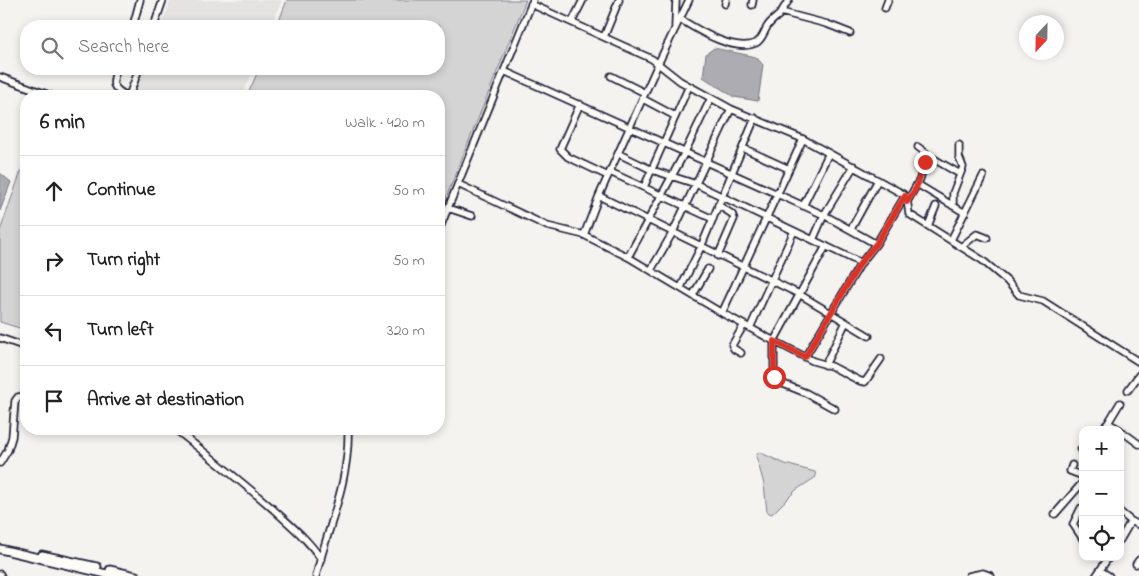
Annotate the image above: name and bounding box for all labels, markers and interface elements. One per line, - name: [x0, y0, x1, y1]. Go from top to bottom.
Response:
- north arrow: [1019, 15, 1064, 60]
- search box: [20, 20, 445, 75]
- icon: search: [38, 34, 66, 62]
- text: Search here: [78, 34, 169, 61]
- text: 6 min: [40, 108, 85, 138]
- text: Walk · 420 m: [345, 111, 425, 135]
- route end: [914, 151, 937, 174]
- icon: ahead: [40, 177, 68, 205]
- text: Continue: [87, 177, 155, 204]
- text: 50 m: [393, 179, 425, 203]
- icon: right: [40, 247, 68, 275]
- text: Turn right: [87, 247, 160, 274]
- text: 50 m: [393, 249, 425, 273]
- icon: left: [40, 317, 68, 345]
- text: Turn left: [87, 317, 154, 344]
- text: 320 m: [387, 319, 425, 343]
- route start: [763, 366, 786, 389]
- icon: arrive: [40, 387, 68, 415]
- text: Arrive at destination: [87, 387, 244, 414]
- map controls: [1079, 426, 1124, 561]
- button: +: [1079, 426, 1124, 471]
- button: −: [1079, 471, 1124, 516]
- button: locate: [1079, 516, 1124, 561]

